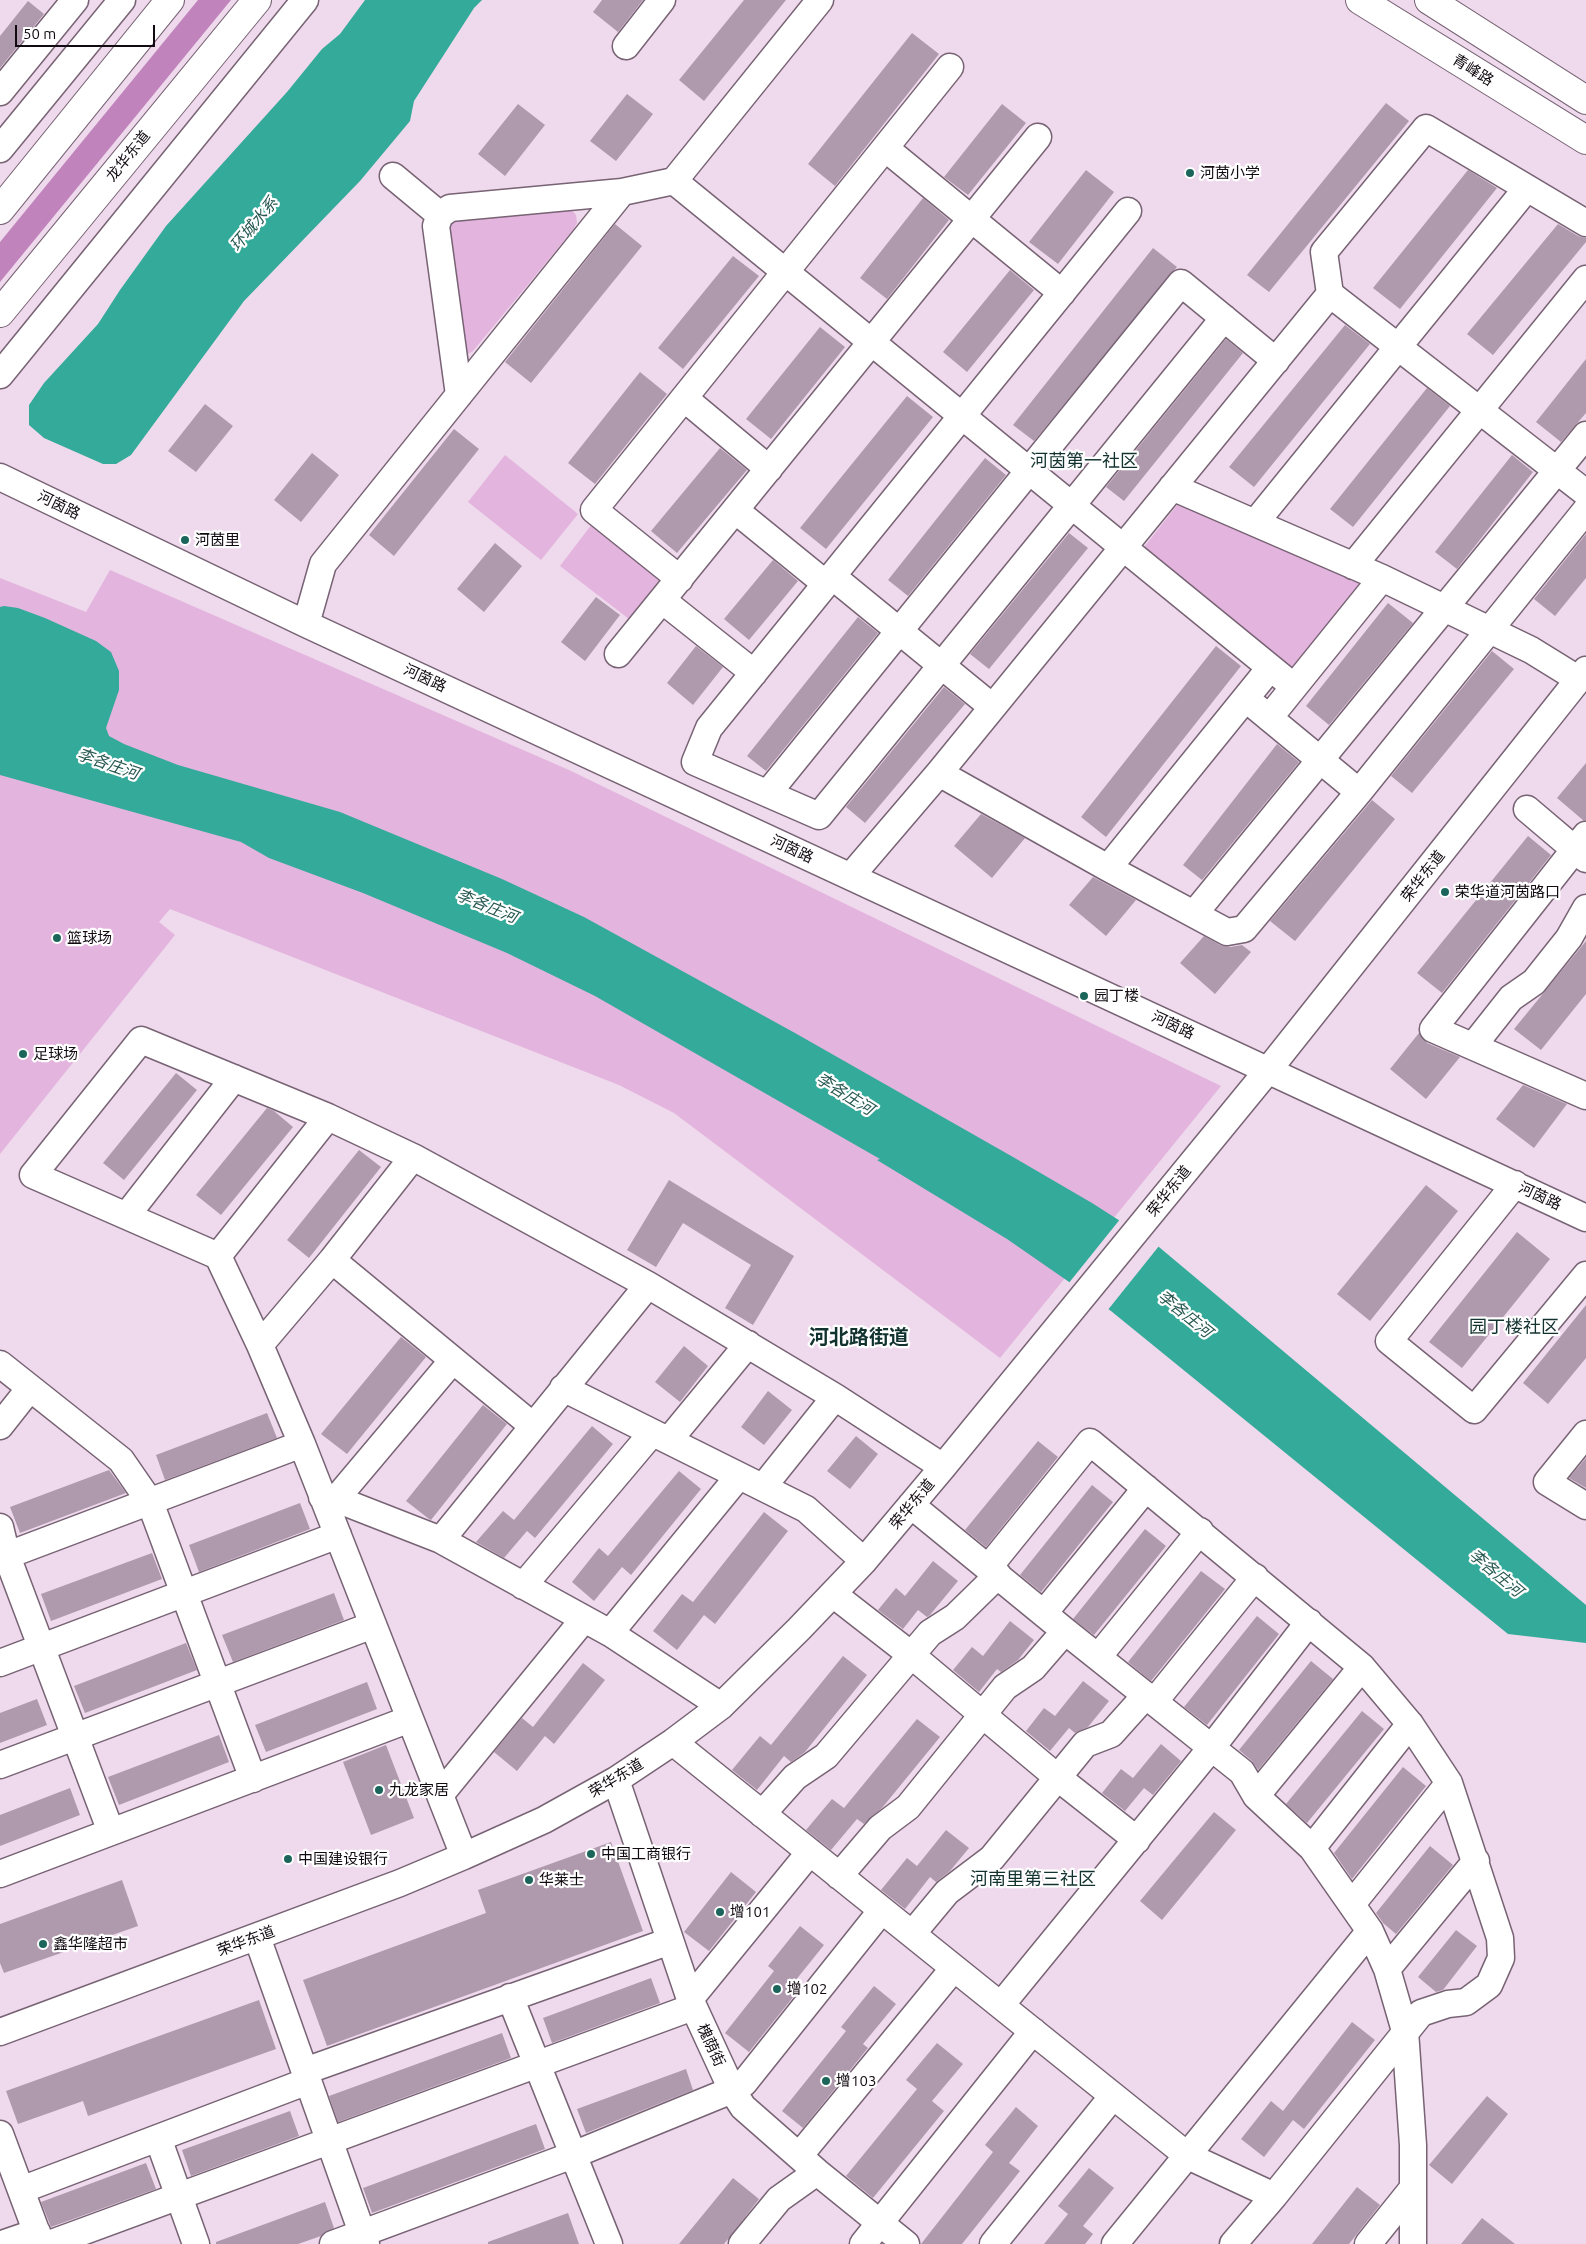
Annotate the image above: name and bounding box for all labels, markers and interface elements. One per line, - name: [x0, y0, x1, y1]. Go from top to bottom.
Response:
- scale bar: [18, 15, 158, 47]
- text: 50 m: [23, 25, 56, 42]
- street label: 青峰路: [1449, 50, 1497, 90]
- street label: 龙华东道: [102, 127, 154, 185]
- place label: 河茵小学: [1200, 164, 1260, 182]
- marker: 河茵小学: [1184, 167, 1196, 179]
- water label: 环城水系: [226, 193, 282, 255]
- district label: 河茵第一社区: [1030, 450, 1138, 472]
- street label: 河茵路: [35, 487, 83, 523]
- place label: 河茵里: [195, 531, 240, 549]
- marker: 河茵里: [179, 534, 191, 546]
- street label: 河茵路: [401, 660, 449, 696]
- water label: 李各庄河: [75, 745, 141, 783]
- street label: 河茵路: [768, 831, 816, 867]
- street label: 荣华东道: [1397, 847, 1449, 905]
- place label: 荣华道河茵路口: [1455, 883, 1560, 901]
- water label: 李各庄河: [454, 885, 520, 927]
- marker: 荣华道河茵路口: [1439, 886, 1451, 898]
- place label: 篮球场: [67, 929, 112, 947]
- marker: 篮球场: [51, 932, 63, 944]
- place label: 园丁楼: [1094, 987, 1139, 1005]
- marker: 园丁楼: [1078, 990, 1090, 1002]
- street label: 河茵路: [1149, 1007, 1197, 1043]
- place label: 足球场: [33, 1045, 78, 1063]
- marker: 足球场: [17, 1048, 29, 1060]
- water label: 李各庄河: [813, 1069, 877, 1119]
- street label: 荣华东道: [1143, 1162, 1195, 1220]
- street label: 河茵路: [1516, 1178, 1564, 1214]
- water label: 李各庄河: [1154, 1286, 1216, 1342]
- district label: 园丁楼社区: [1469, 1316, 1559, 1338]
- district label: 河北路街道: [809, 1325, 909, 1349]
- street label: 荣华东道: [886, 1475, 938, 1533]
- water label: 李各庄河: [1465, 1545, 1527, 1601]
- street label: 荣华东道: [586, 1755, 646, 1801]
- place label: 九龙家居: [389, 1781, 449, 1799]
- marker: 九龙家居: [373, 1784, 385, 1796]
- place label: 中国工商银行: [601, 1845, 691, 1863]
- marker: 中国工商银行: [585, 1848, 597, 1860]
- place label: 中国建设银行: [298, 1850, 388, 1868]
- marker: 中国建设银行: [282, 1853, 294, 1865]
- district label: 河南里第三社区: [970, 1868, 1096, 1890]
- place label: 华莱士: [539, 1871, 584, 1889]
- marker: 华莱士: [523, 1874, 535, 1886]
- place label: 增101: [730, 1903, 770, 1921]
- marker: 增101: [714, 1906, 726, 1918]
- street label: 荣华东道: [215, 1922, 277, 1960]
- place label: 鑫华隆超市: [53, 1935, 128, 1953]
- marker: 鑫华隆超市: [37, 1938, 49, 1950]
- place label: 增102: [787, 1980, 827, 1998]
- marker: 增102: [771, 1983, 783, 1995]
- street label: 槐荫街: [693, 2021, 729, 2069]
- place label: 增103: [836, 2072, 876, 2090]
- marker: 增103: [820, 2075, 832, 2087]

